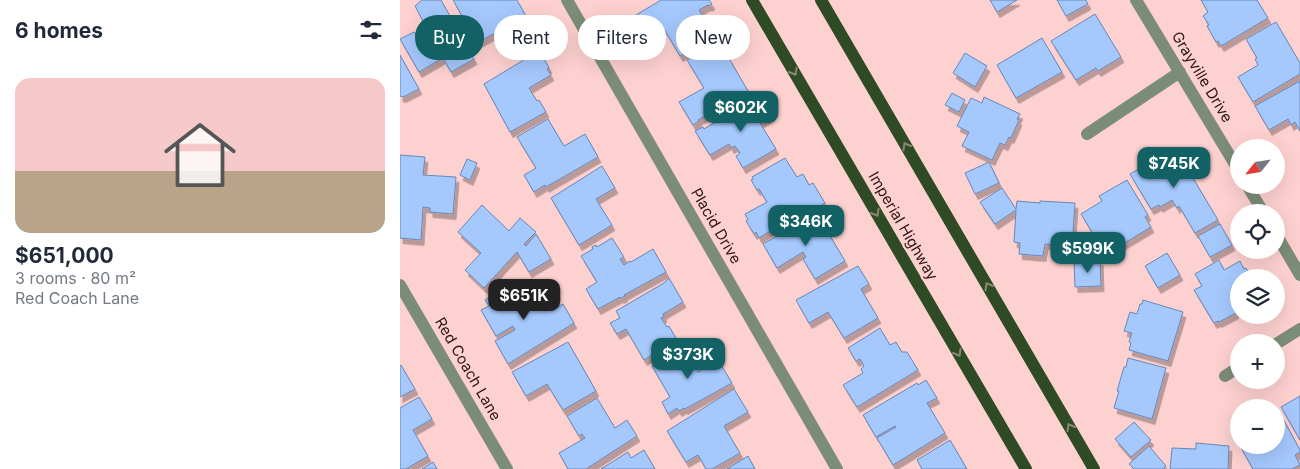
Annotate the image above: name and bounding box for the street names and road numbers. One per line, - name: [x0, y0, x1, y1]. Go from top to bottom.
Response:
- street label: Grayville Drive: [1168, 28, 1237, 126]
- street label: Imperial Highway: [865, 168, 943, 284]
- street label: Placid Drive: [687, 184, 746, 267]
- street label: Red Coach Lane: [431, 314, 506, 424]

